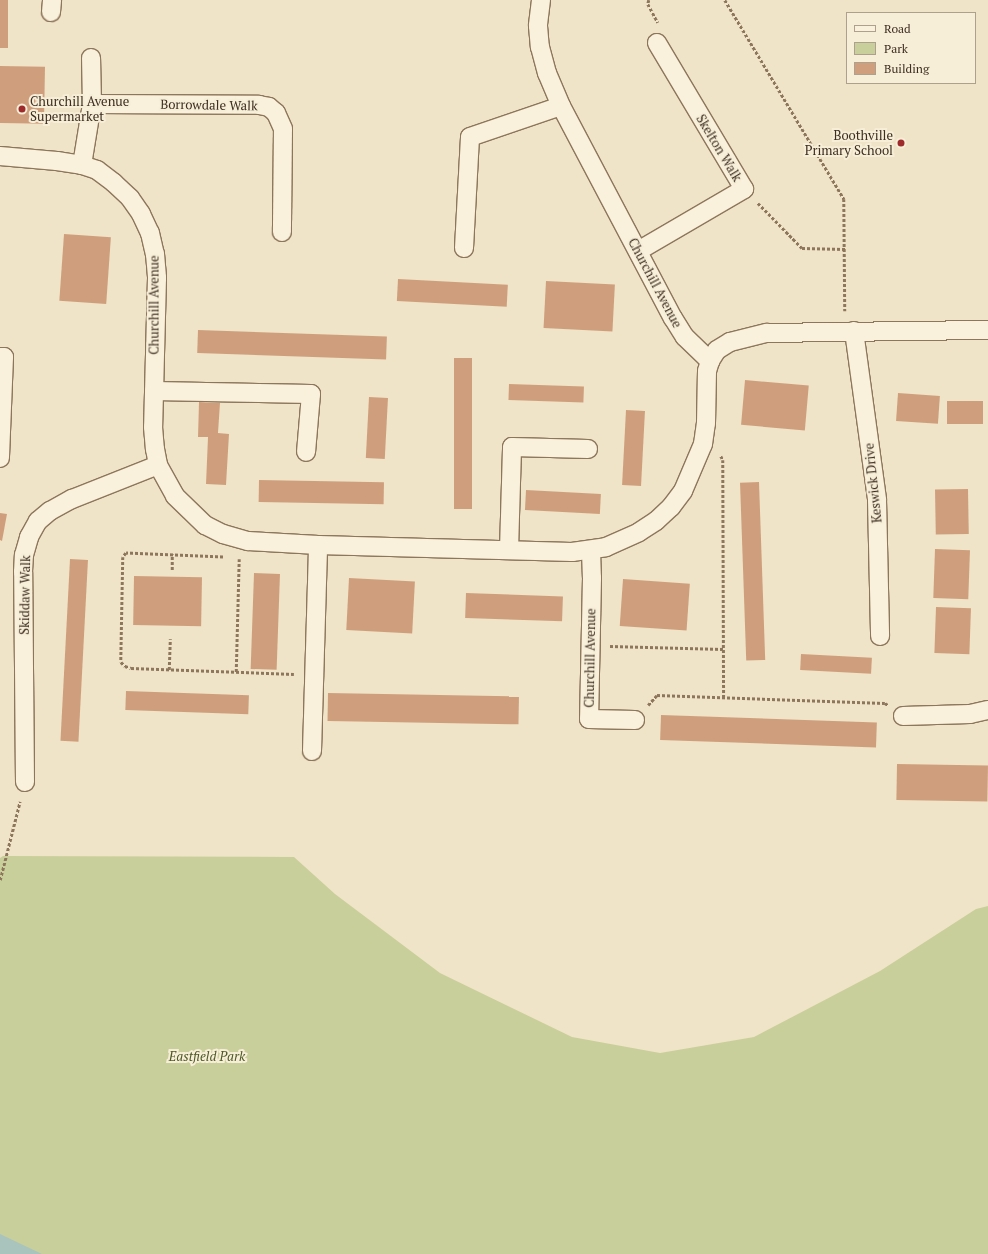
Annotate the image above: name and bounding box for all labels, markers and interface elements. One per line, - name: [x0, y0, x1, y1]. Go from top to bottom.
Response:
- legend: [846, 12, 976, 84]
- text: Road: [884, 21, 911, 36]
- text: Park: [884, 41, 908, 56]
- text: Building: [884, 61, 929, 76]
- place label: Churchill Avenue Supermarket: [30, 94, 130, 125]
- street label: Borrowdale Walk: [160, 96, 258, 114]
- marker: Churchill Avenue Supermarket: [17, 104, 27, 114]
- street label: Skelton Walk: [693, 112, 745, 184]
- place label: Boothville Primary School: [805, 128, 893, 159]
- marker: Boothville Primary School: [896, 138, 906, 148]
- street label: Churchill Avenue: [625, 235, 685, 331]
- street label: Churchill Avenue: [146, 255, 162, 355]
- street label: Keswick Drive: [861, 442, 885, 524]
- street label: Skiddaw Walk: [17, 555, 33, 635]
- street label: Churchill Avenue: [581, 608, 599, 708]
- park label: Eastfield Park: [169, 1048, 245, 1064]

